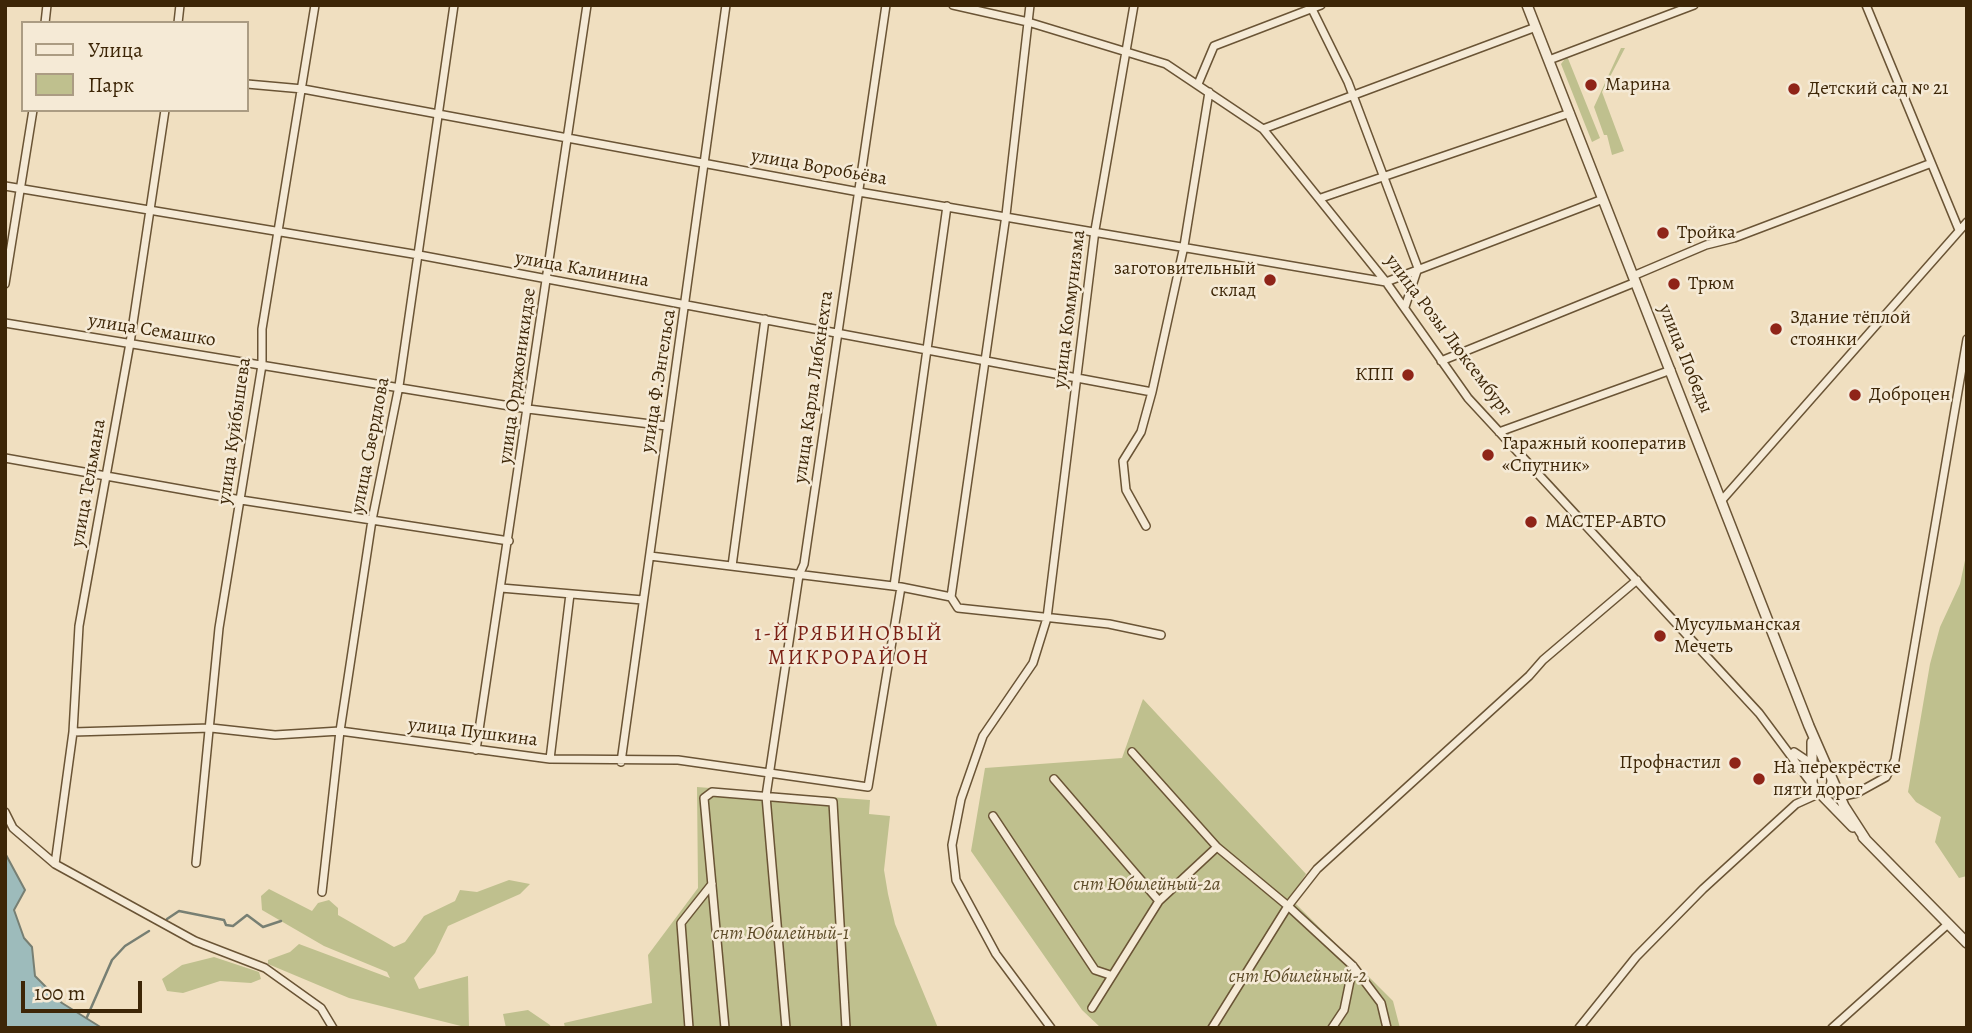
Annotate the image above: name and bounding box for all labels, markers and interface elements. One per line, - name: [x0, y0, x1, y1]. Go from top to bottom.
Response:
- legend: [21, 21, 248, 112]
- text: Улица: [88, 36, 143, 64]
- text: Парк: [88, 71, 134, 99]
- place label: Марина: [1605, 74, 1671, 96]
- marker: Марина: [1583, 77, 1599, 93]
- place label: Детский сад № 21: [1808, 78, 1949, 100]
- marker: Детский сад № 21: [1786, 81, 1802, 97]
- street label: улица Воробьёва: [749, 145, 889, 191]
- place label: Тройка: [1677, 222, 1736, 244]
- marker: Тройка: [1655, 225, 1671, 241]
- street label: улица Коммунизма: [1049, 229, 1091, 389]
- street label: улица Калинина: [513, 247, 651, 293]
- street label: улица Розы Люксембург: [1380, 250, 1516, 422]
- place label: заготовительный склад: [1114, 258, 1256, 302]
- marker: заготовительный склад: [1262, 272, 1278, 288]
- place label: Трюм: [1688, 273, 1734, 295]
- marker: Трюм: [1666, 276, 1682, 292]
- street label: улица Орджоникидзе: [494, 286, 542, 466]
- street label: улица Карла Либкнехта: [789, 289, 839, 485]
- street label: улица Победы: [1653, 301, 1717, 417]
- place label: Здание тёплой стоянки: [1790, 307, 1911, 351]
- street label: улица Ф.Энгельса: [636, 308, 682, 454]
- street label: улица Семашко: [87, 310, 217, 352]
- marker: Здание тёплой стоянки: [1768, 321, 1784, 337]
- street label: улица Куйбышева: [213, 356, 257, 506]
- place label: КПП: [1355, 364, 1394, 386]
- marker: КПП: [1400, 367, 1416, 383]
- street label: улица Свердлова: [347, 375, 395, 515]
- place label: Доброцен: [1869, 384, 1951, 406]
- marker: Доброцен: [1847, 387, 1863, 403]
- street label: улица Тельмана: [67, 417, 111, 549]
- place label: Гаражный кооператив «Спутник»: [1502, 433, 1686, 477]
- marker: Гаражный кооператив «Спутник»: [1480, 447, 1496, 463]
- place label: МАСТЕР-АВТО: [1545, 511, 1666, 533]
- marker: МАСТЕР-АВТО: [1523, 514, 1539, 530]
- place label: Мусульманская Мечеть: [1674, 614, 1801, 658]
- district label: 1-Й РЯБИНОВЫЙ МИКРОРАЙОН: [756, 622, 942, 672]
- marker: Мусульманская Мечеть: [1652, 628, 1668, 644]
- street label: улица Пушкина: [407, 714, 539, 752]
- place label: Профнастил: [1619, 752, 1721, 774]
- marker: Профнастил: [1727, 755, 1743, 771]
- place label: На перекрёстке пяти дорог: [1773, 757, 1901, 801]
- marker: На перекрёстке пяти дорог: [1751, 771, 1767, 787]
- park label: снт Юбилейный-2а: [1073, 874, 1221, 896]
- park label: снт Юбилейный-1: [713, 923, 849, 945]
- park label: снт Юбилейный-2: [1229, 966, 1367, 988]
- scale bar: [24, 967, 145, 1011]
- text: 100 m: [34, 979, 85, 1007]

